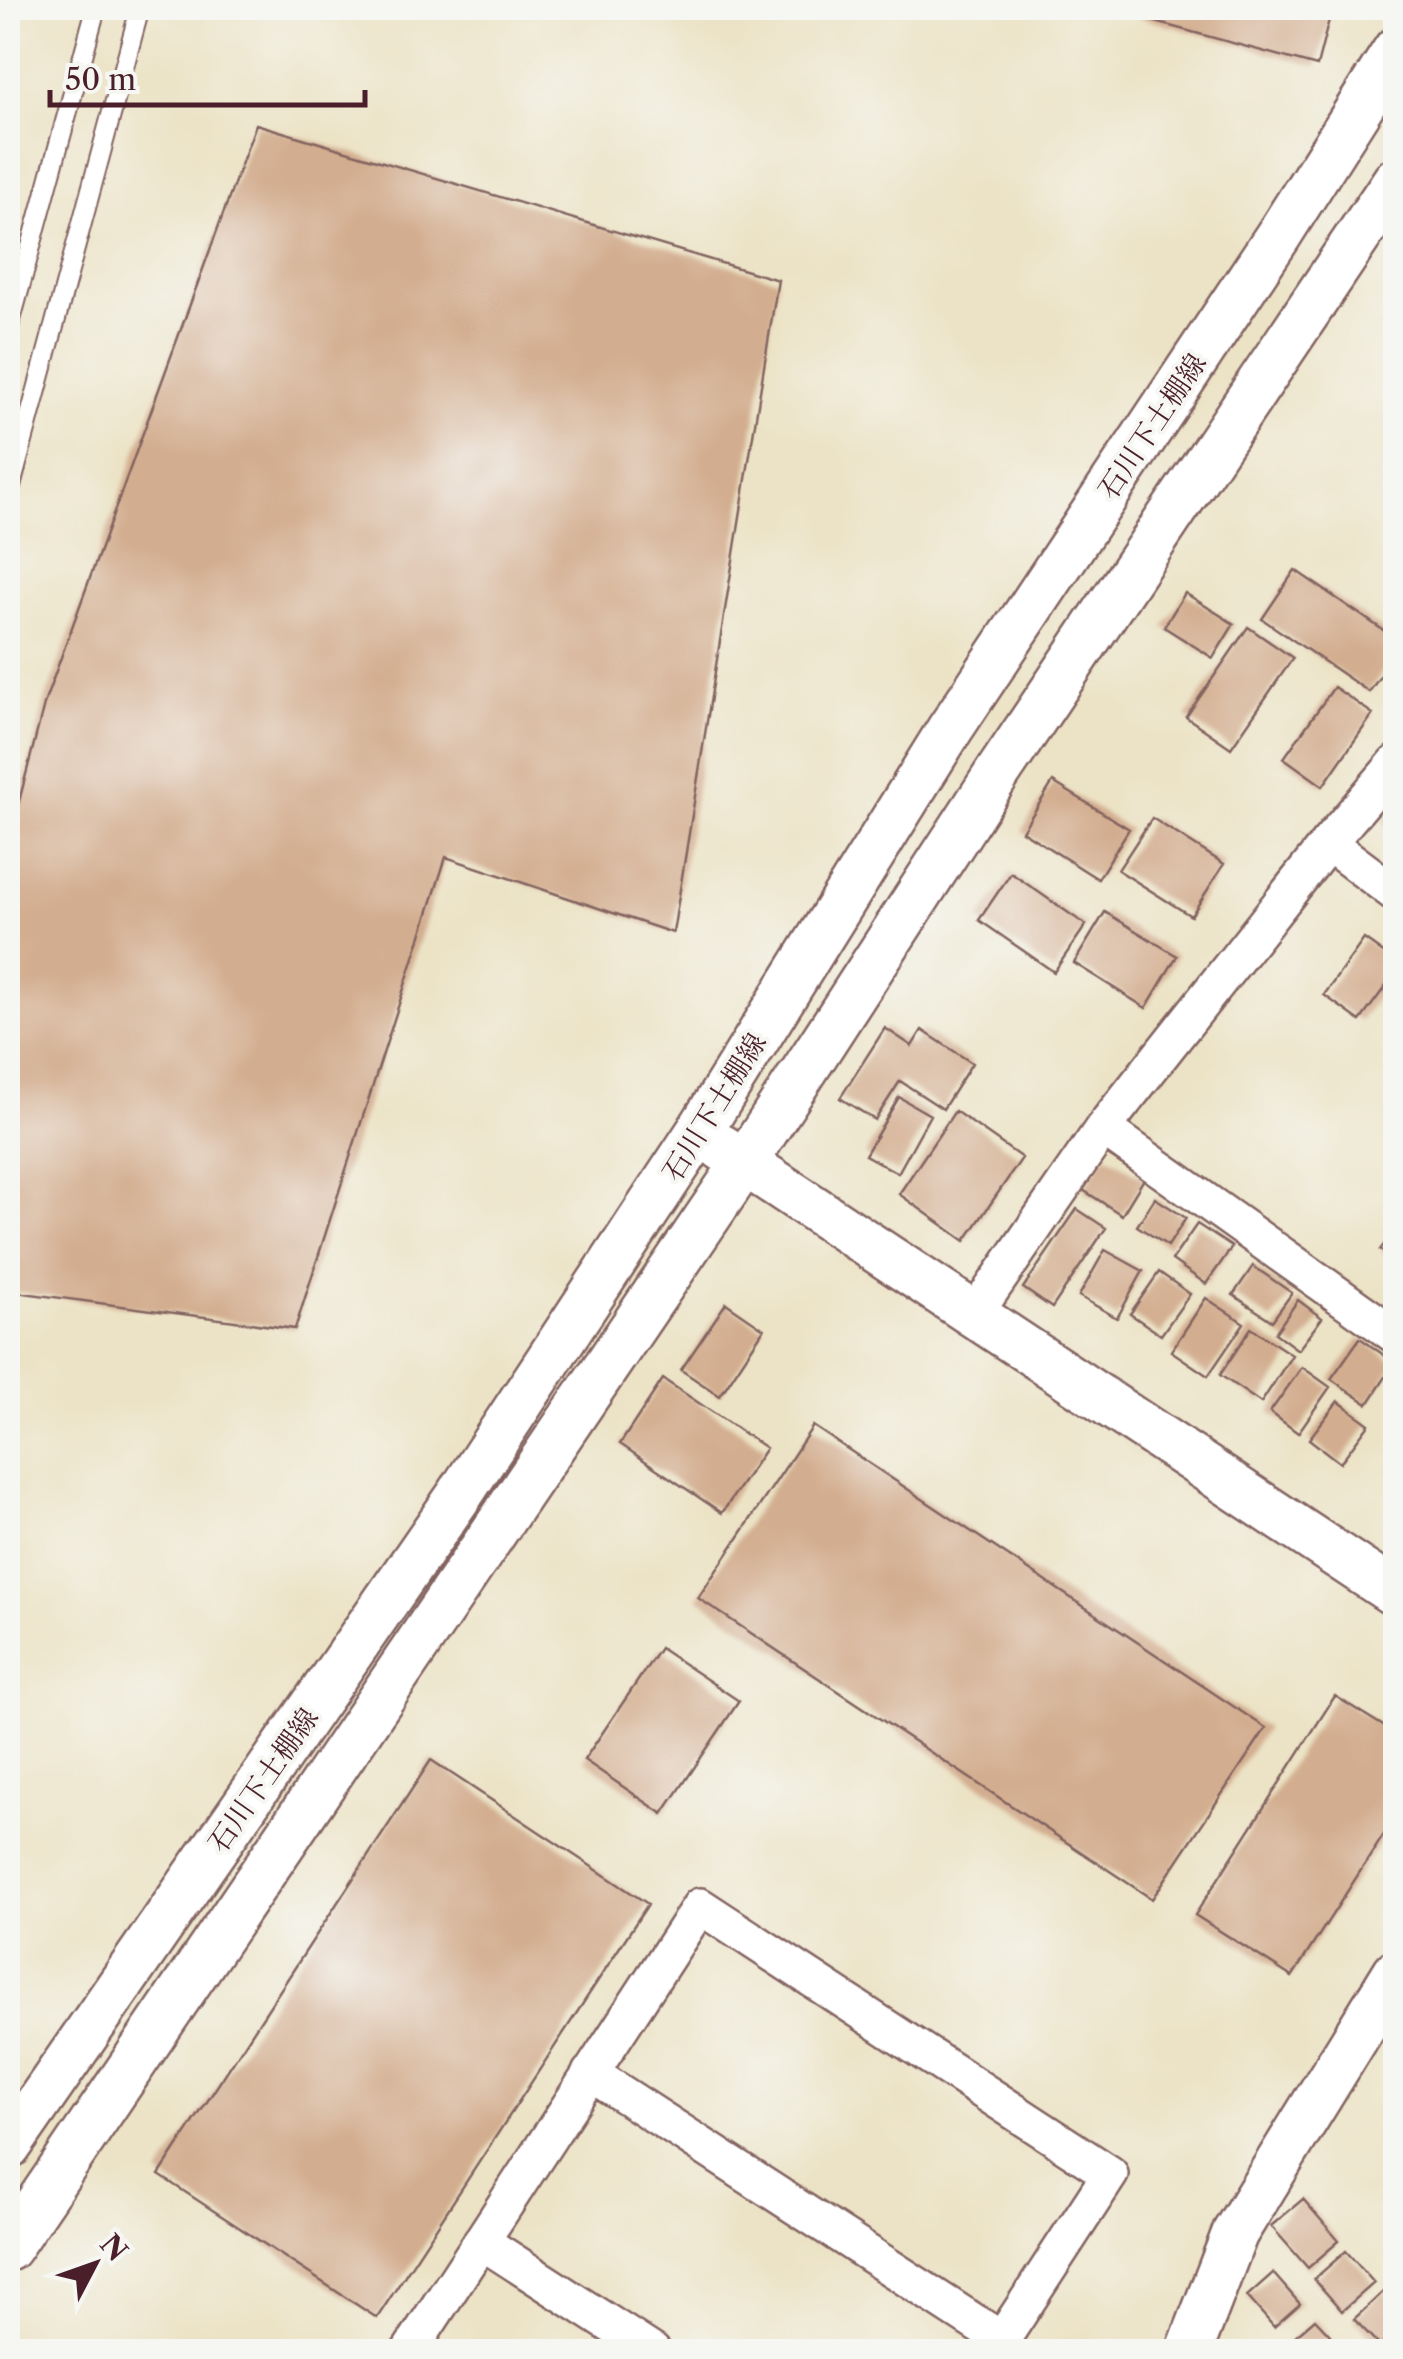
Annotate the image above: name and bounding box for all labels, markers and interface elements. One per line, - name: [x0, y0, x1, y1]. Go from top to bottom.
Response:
- scale bar: [50, 45, 365, 107]
- text: 50 m: [65, 61, 136, 98]
- street label: 石川下土棚線: [1091, 347, 1213, 505]
- street label: 石川下土棚線: [655, 1027, 773, 1187]
- street label: 石川下土棚線: [201, 1701, 325, 1859]
- north arrow: [45, 2214, 145, 2314]
- text: N: [93, 2227, 135, 2268]

